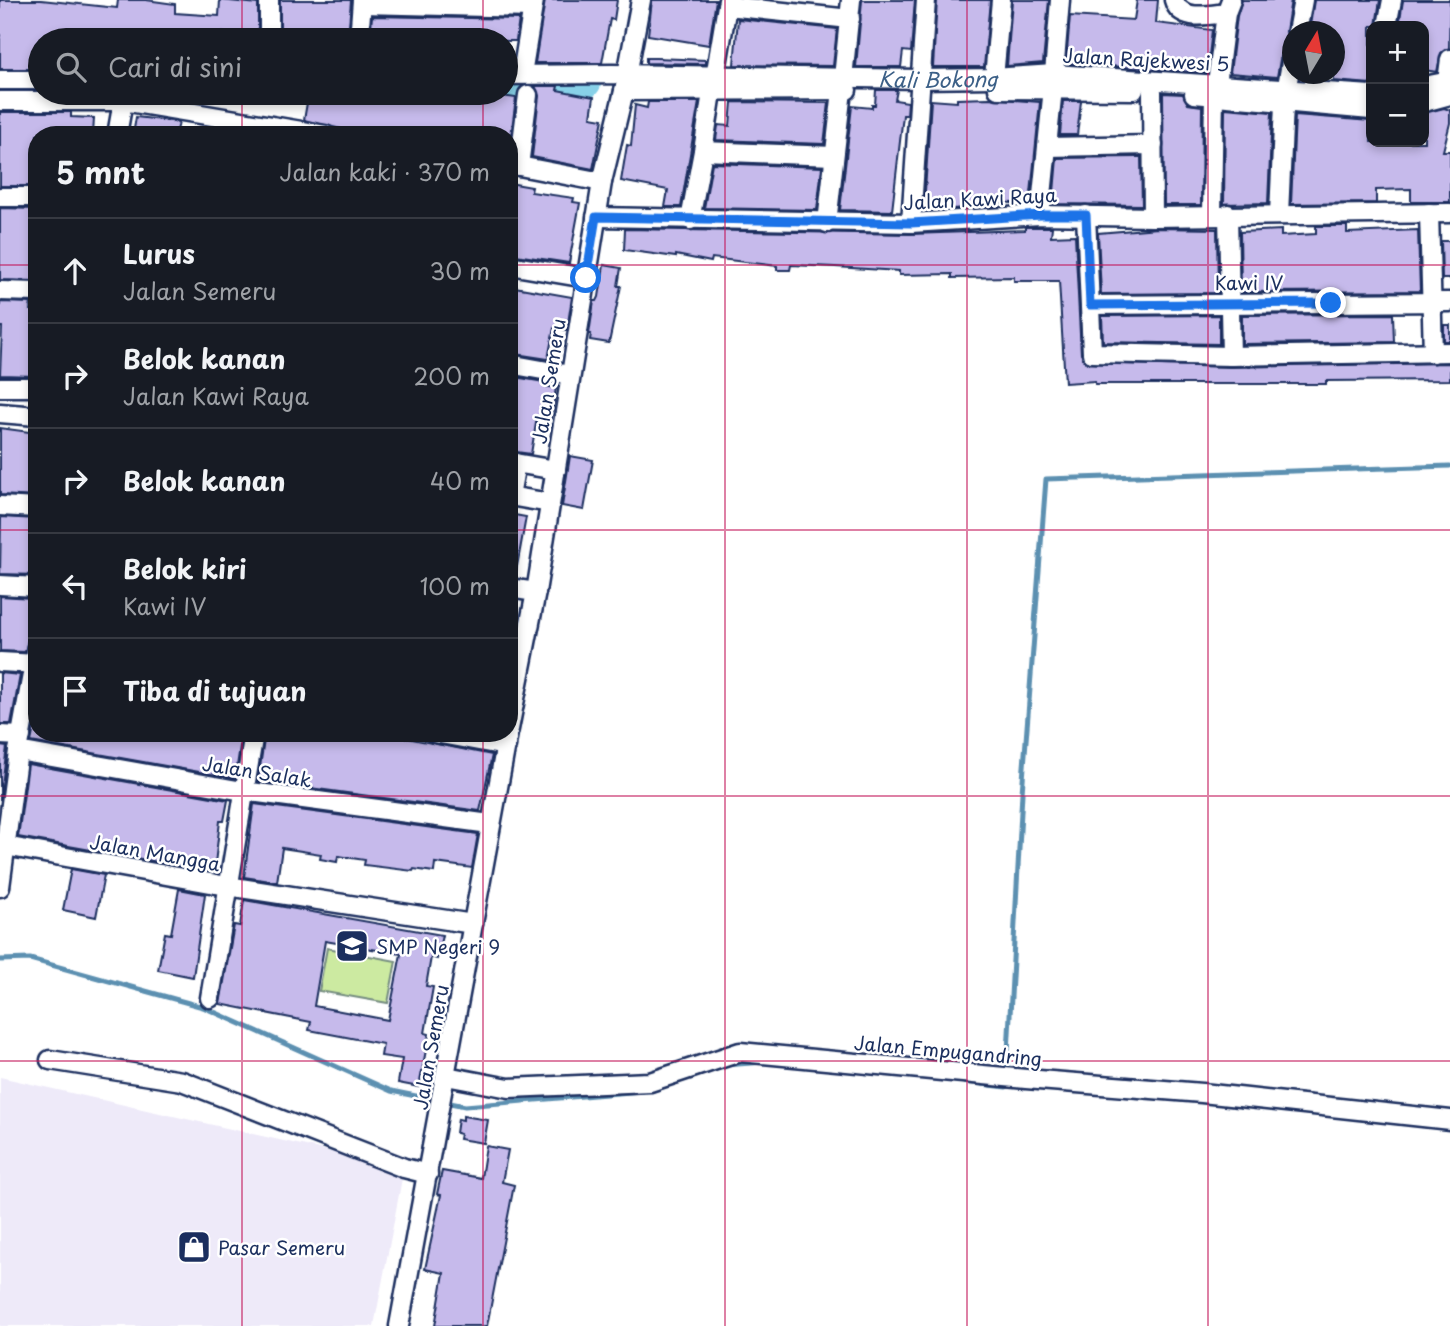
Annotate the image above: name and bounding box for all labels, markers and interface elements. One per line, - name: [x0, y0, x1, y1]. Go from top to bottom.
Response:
- north arrow: [1282, 21, 1345, 84]
- map controls: [1366, 21, 1429, 147]
- button: +: [1366, 21, 1429, 84]
- search box: [28, 28, 518, 105]
- street label: Jalan Rajekwesi 5: [1062, 41, 1230, 77]
- text: Cari di sini: [108, 47, 242, 86]
- icon: search: [52, 48, 90, 86]
- water label: Kali Bokong: [878, 62, 999, 95]
- button: −: [1366, 84, 1429, 147]
- text: 5 mnt: [56, 149, 145, 194]
- text: Jalan kaki · 370 m: [279, 154, 490, 189]
- street label: Jalan Kawi Raya: [903, 180, 1058, 216]
- text: Lurus: [123, 234, 195, 273]
- icon: ahead: [56, 252, 94, 290]
- text: 30 m: [429, 253, 490, 288]
- route start: [570, 262, 601, 293]
- street label: Kawi IV: [1215, 268, 1283, 296]
- text: Jalan Semeru: [123, 273, 276, 308]
- route end: [1315, 287, 1346, 318]
- street label: Jalan Semeru: [524, 316, 572, 446]
- text: Belok kanan: [123, 339, 285, 378]
- icon: right: [56, 357, 94, 395]
- text: 200 m: [413, 358, 490, 393]
- text: Jalan Kawi Raya: [123, 378, 309, 413]
- text: Belok kanan: [123, 461, 285, 500]
- icon: right: [56, 462, 94, 500]
- text: 40 m: [430, 463, 490, 498]
- text: Belok kiri: [123, 549, 246, 588]
- icon: left: [56, 567, 94, 605]
- text: 100 m: [420, 568, 490, 603]
- text: Kawi IV: [123, 588, 206, 623]
- text: Tiba di tujuan: [123, 671, 307, 710]
- icon: arrive: [56, 672, 94, 710]
- street label: Jalan Salak: [200, 749, 314, 794]
- street label: Jalan Mangga: [88, 827, 223, 877]
- school or university icon: SMP Negeri 9: [333, 927, 371, 965]
- place label: SMP Negeri 9: [376, 932, 500, 960]
- street label: Jalan Semeru: [405, 982, 455, 1112]
- street label: Jalan Empugandring: [853, 1028, 1043, 1072]
- shop icon: Pasar Semeru: [175, 1228, 213, 1266]
- place label: Pasar Semeru: [218, 1233, 345, 1261]

